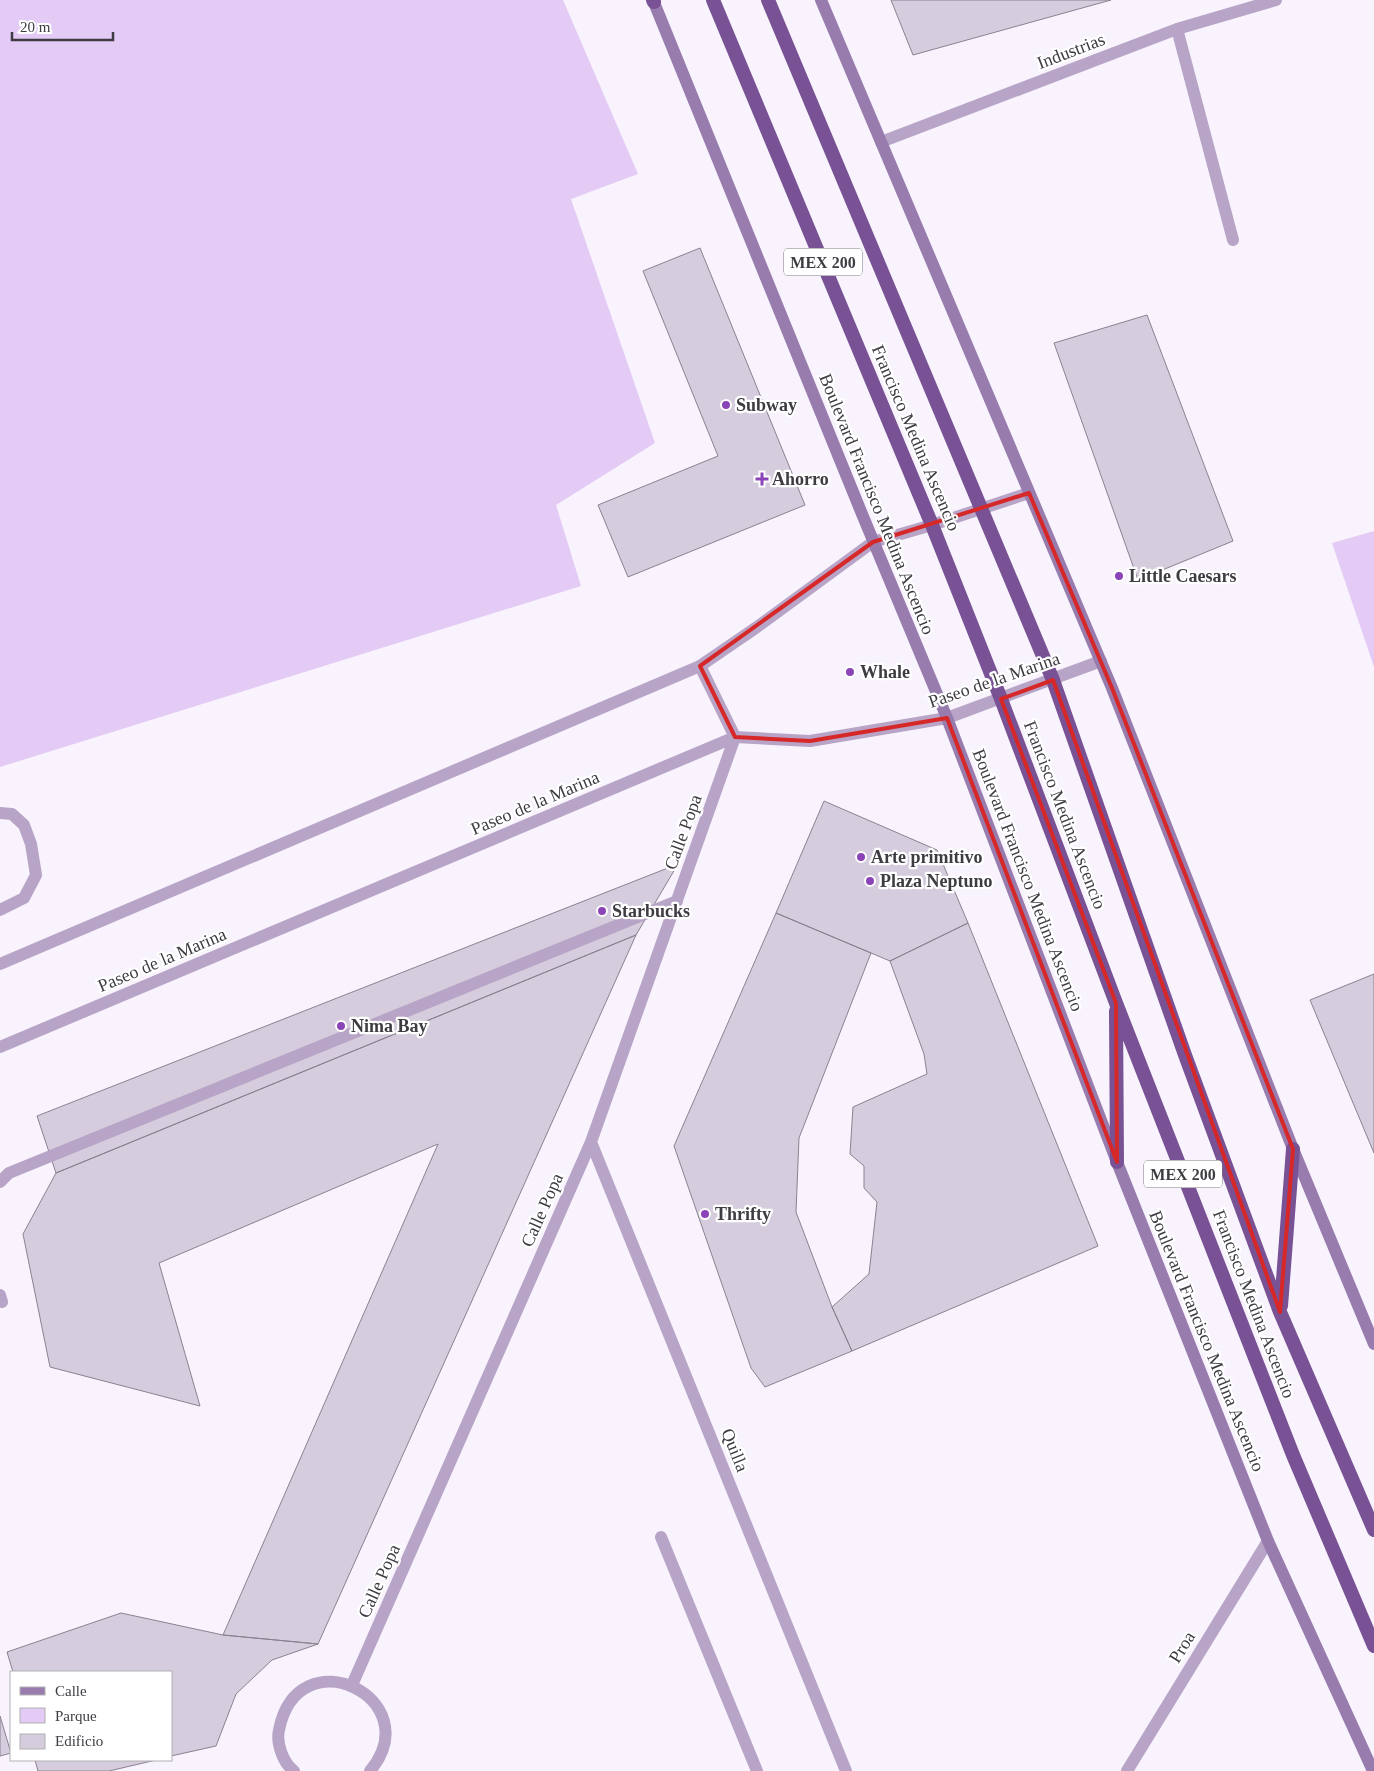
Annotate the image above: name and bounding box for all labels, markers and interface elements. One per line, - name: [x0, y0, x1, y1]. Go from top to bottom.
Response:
- scale bar: [12, 10, 114, 42]
- text: 20 m: [20, 19, 51, 35]
- street label: Industrias: [1034, 29, 1108, 73]
- road number: MEX 200: [784, 248, 862, 276]
- street label: Francisco Medina Ascencio: [868, 342, 964, 534]
- street label: Boulevard Francisco Medina Ascencio: [815, 371, 939, 637]
- place label: Subway: [736, 395, 797, 415]
- marker: Subway: [720, 399, 732, 411]
- place label: Ahorro: [772, 469, 829, 489]
- marker: Ahorro: [756, 473, 768, 485]
- place label: Little Caesars: [1129, 566, 1236, 586]
- marker: Little Caesars: [1113, 570, 1125, 582]
- street label: Paseo de la Marina: [926, 648, 1062, 712]
- place label: Whale: [860, 662, 910, 682]
- marker: Whale: [844, 666, 856, 678]
- street label: Francisco Medina Ascencio: [1020, 718, 1110, 912]
- street label: Boulevard Francisco Medina Ascencio: [969, 746, 1087, 1014]
- street label: Paseo de la Marina: [468, 767, 602, 839]
- street label: Calle Popa: [660, 792, 706, 872]
- place label: Arte primitivo: [871, 847, 982, 867]
- marker: Arte primitivo: [855, 851, 867, 863]
- place label: Plaza Neptuno: [880, 871, 993, 891]
- marker: Plaza Neptuno: [864, 875, 876, 887]
- place label: Starbucks: [612, 901, 690, 921]
- marker: Starbucks: [596, 905, 608, 917]
- street label: Paseo de la Marina: [95, 924, 229, 996]
- place label: Nima Bay: [351, 1016, 428, 1036]
- marker: Nima Bay: [335, 1020, 347, 1032]
- road number: MEX 200: [1144, 1160, 1222, 1188]
- street label: Calle Popa: [517, 1170, 567, 1250]
- place label: Thrifty: [715, 1204, 771, 1224]
- street label: Francisco Medina Ascencio: [1209, 1207, 1299, 1401]
- marker: Thrifty: [699, 1208, 711, 1220]
- street label: Boulevard Francisco Medina Ascencio: [1145, 1208, 1269, 1474]
- street label: Quilla: [717, 1425, 753, 1475]
- street label: Calle Popa: [354, 1541, 404, 1621]
- street label: Proa: [1165, 1628, 1199, 1666]
- legend: [10, 1671, 172, 1761]
- text: Calle: [55, 1683, 87, 1699]
- text: Parque: [55, 1708, 97, 1724]
- text: Edificio: [55, 1733, 103, 1749]

